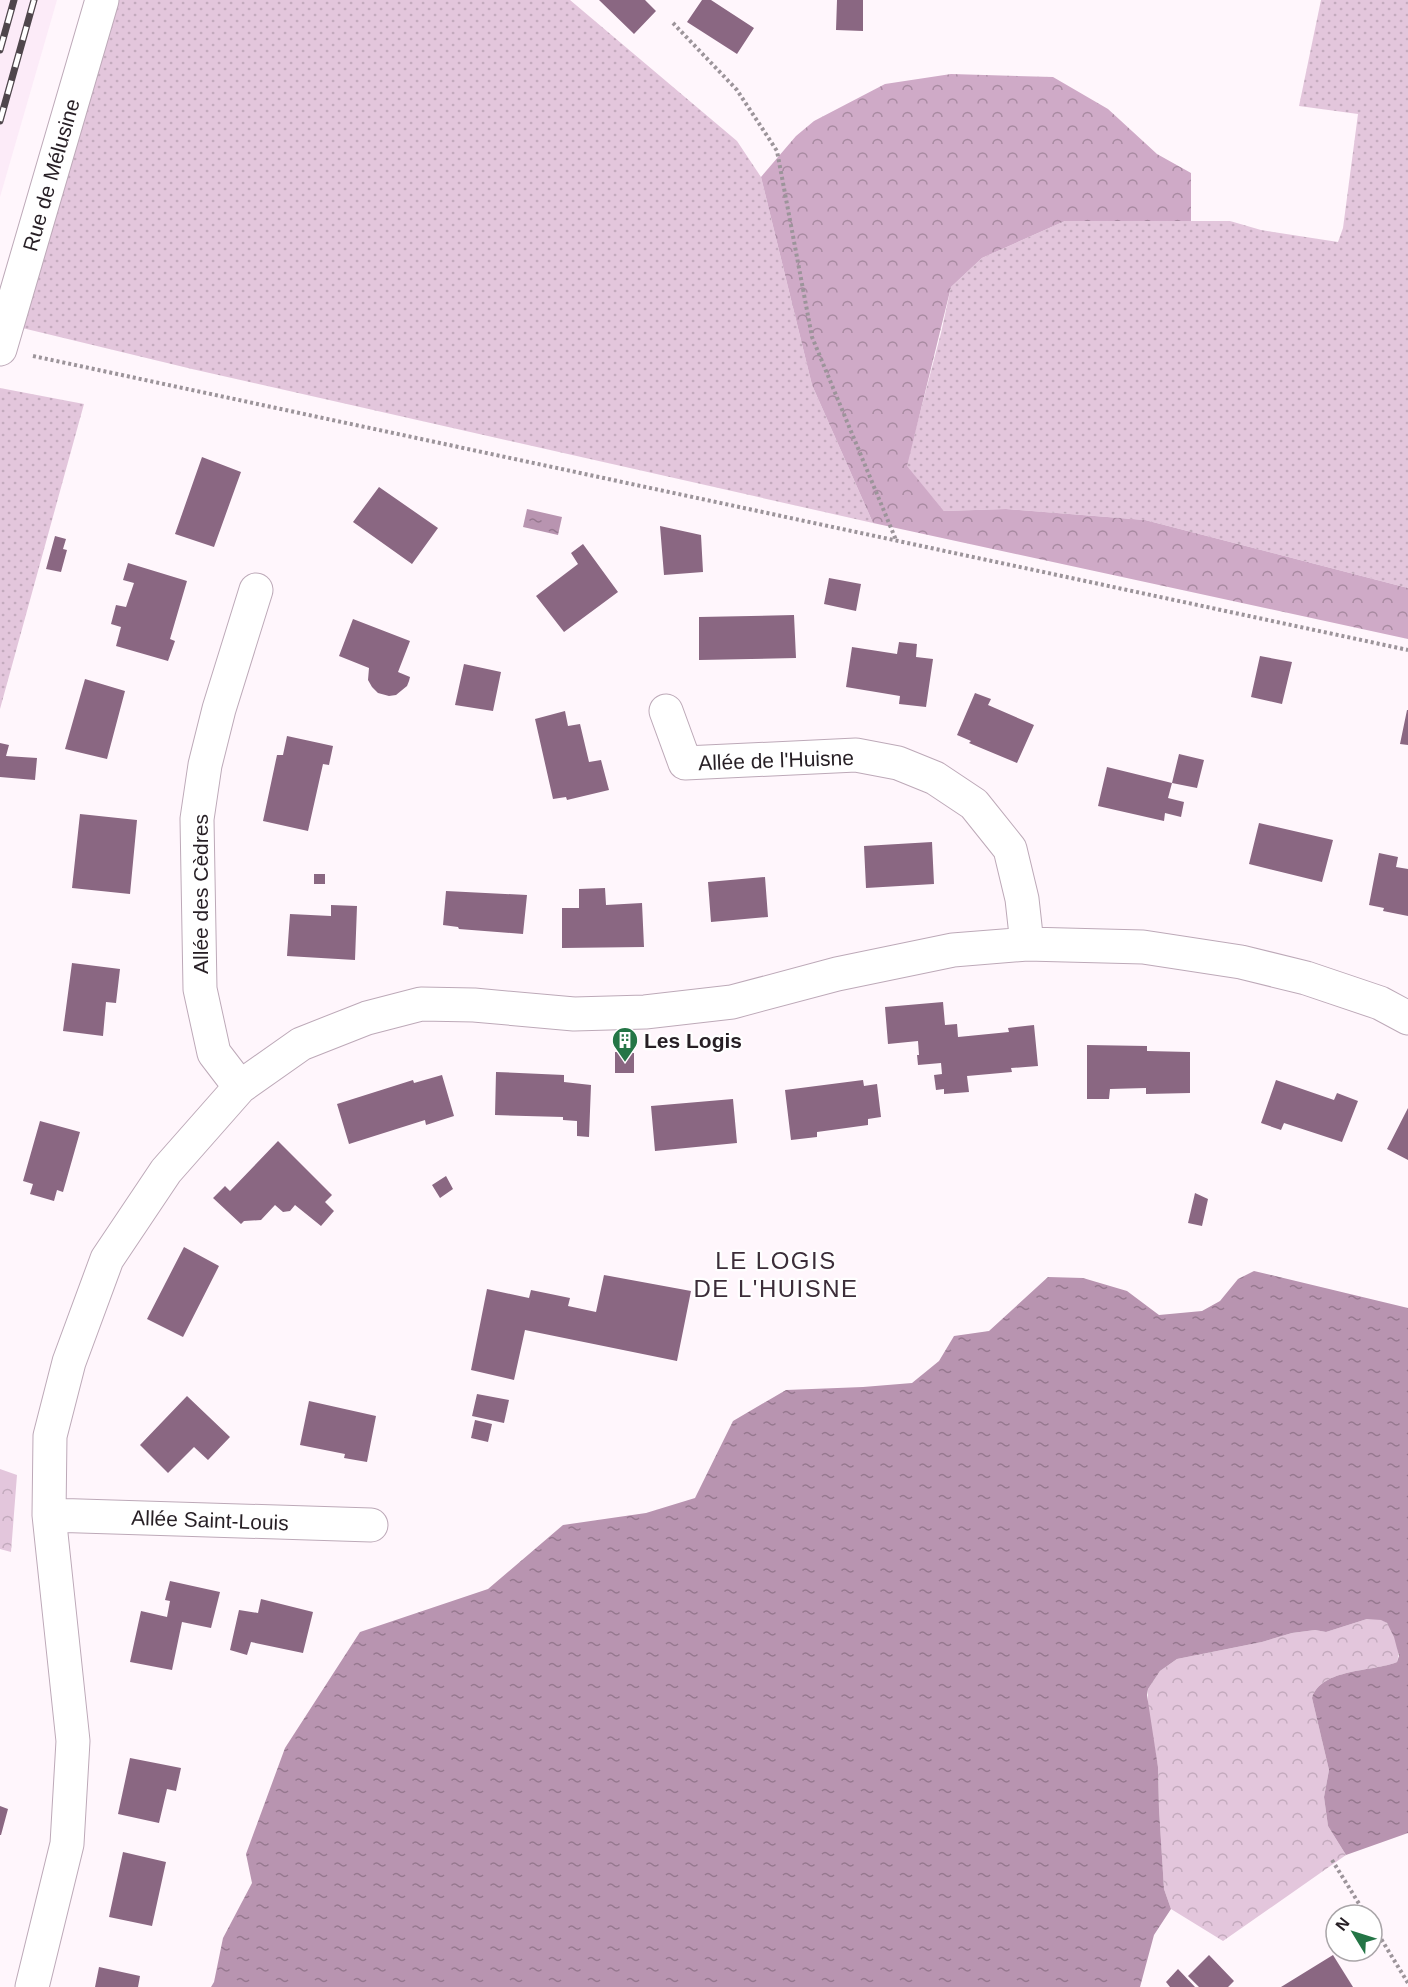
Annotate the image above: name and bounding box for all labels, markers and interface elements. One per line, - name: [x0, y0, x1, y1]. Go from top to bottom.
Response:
- street label: Rue de Mélusine: [18, 96, 84, 254]
- street label: Allée de l'Huisne: [698, 746, 854, 774]
- street label: Allée des Cèdres: [189, 814, 212, 974]
- building icon: Les Logis: [610, 1025, 640, 1063]
- place label: Les Logis: [644, 1029, 742, 1052]
- district label: LE LOGIS DE L'HUISNE: [693, 1247, 859, 1302]
- street label: Allée Saint-Louis: [131, 1506, 289, 1534]
- north arrow: [1324, 1903, 1384, 1963]
- text: N: [1332, 1914, 1353, 1934]

